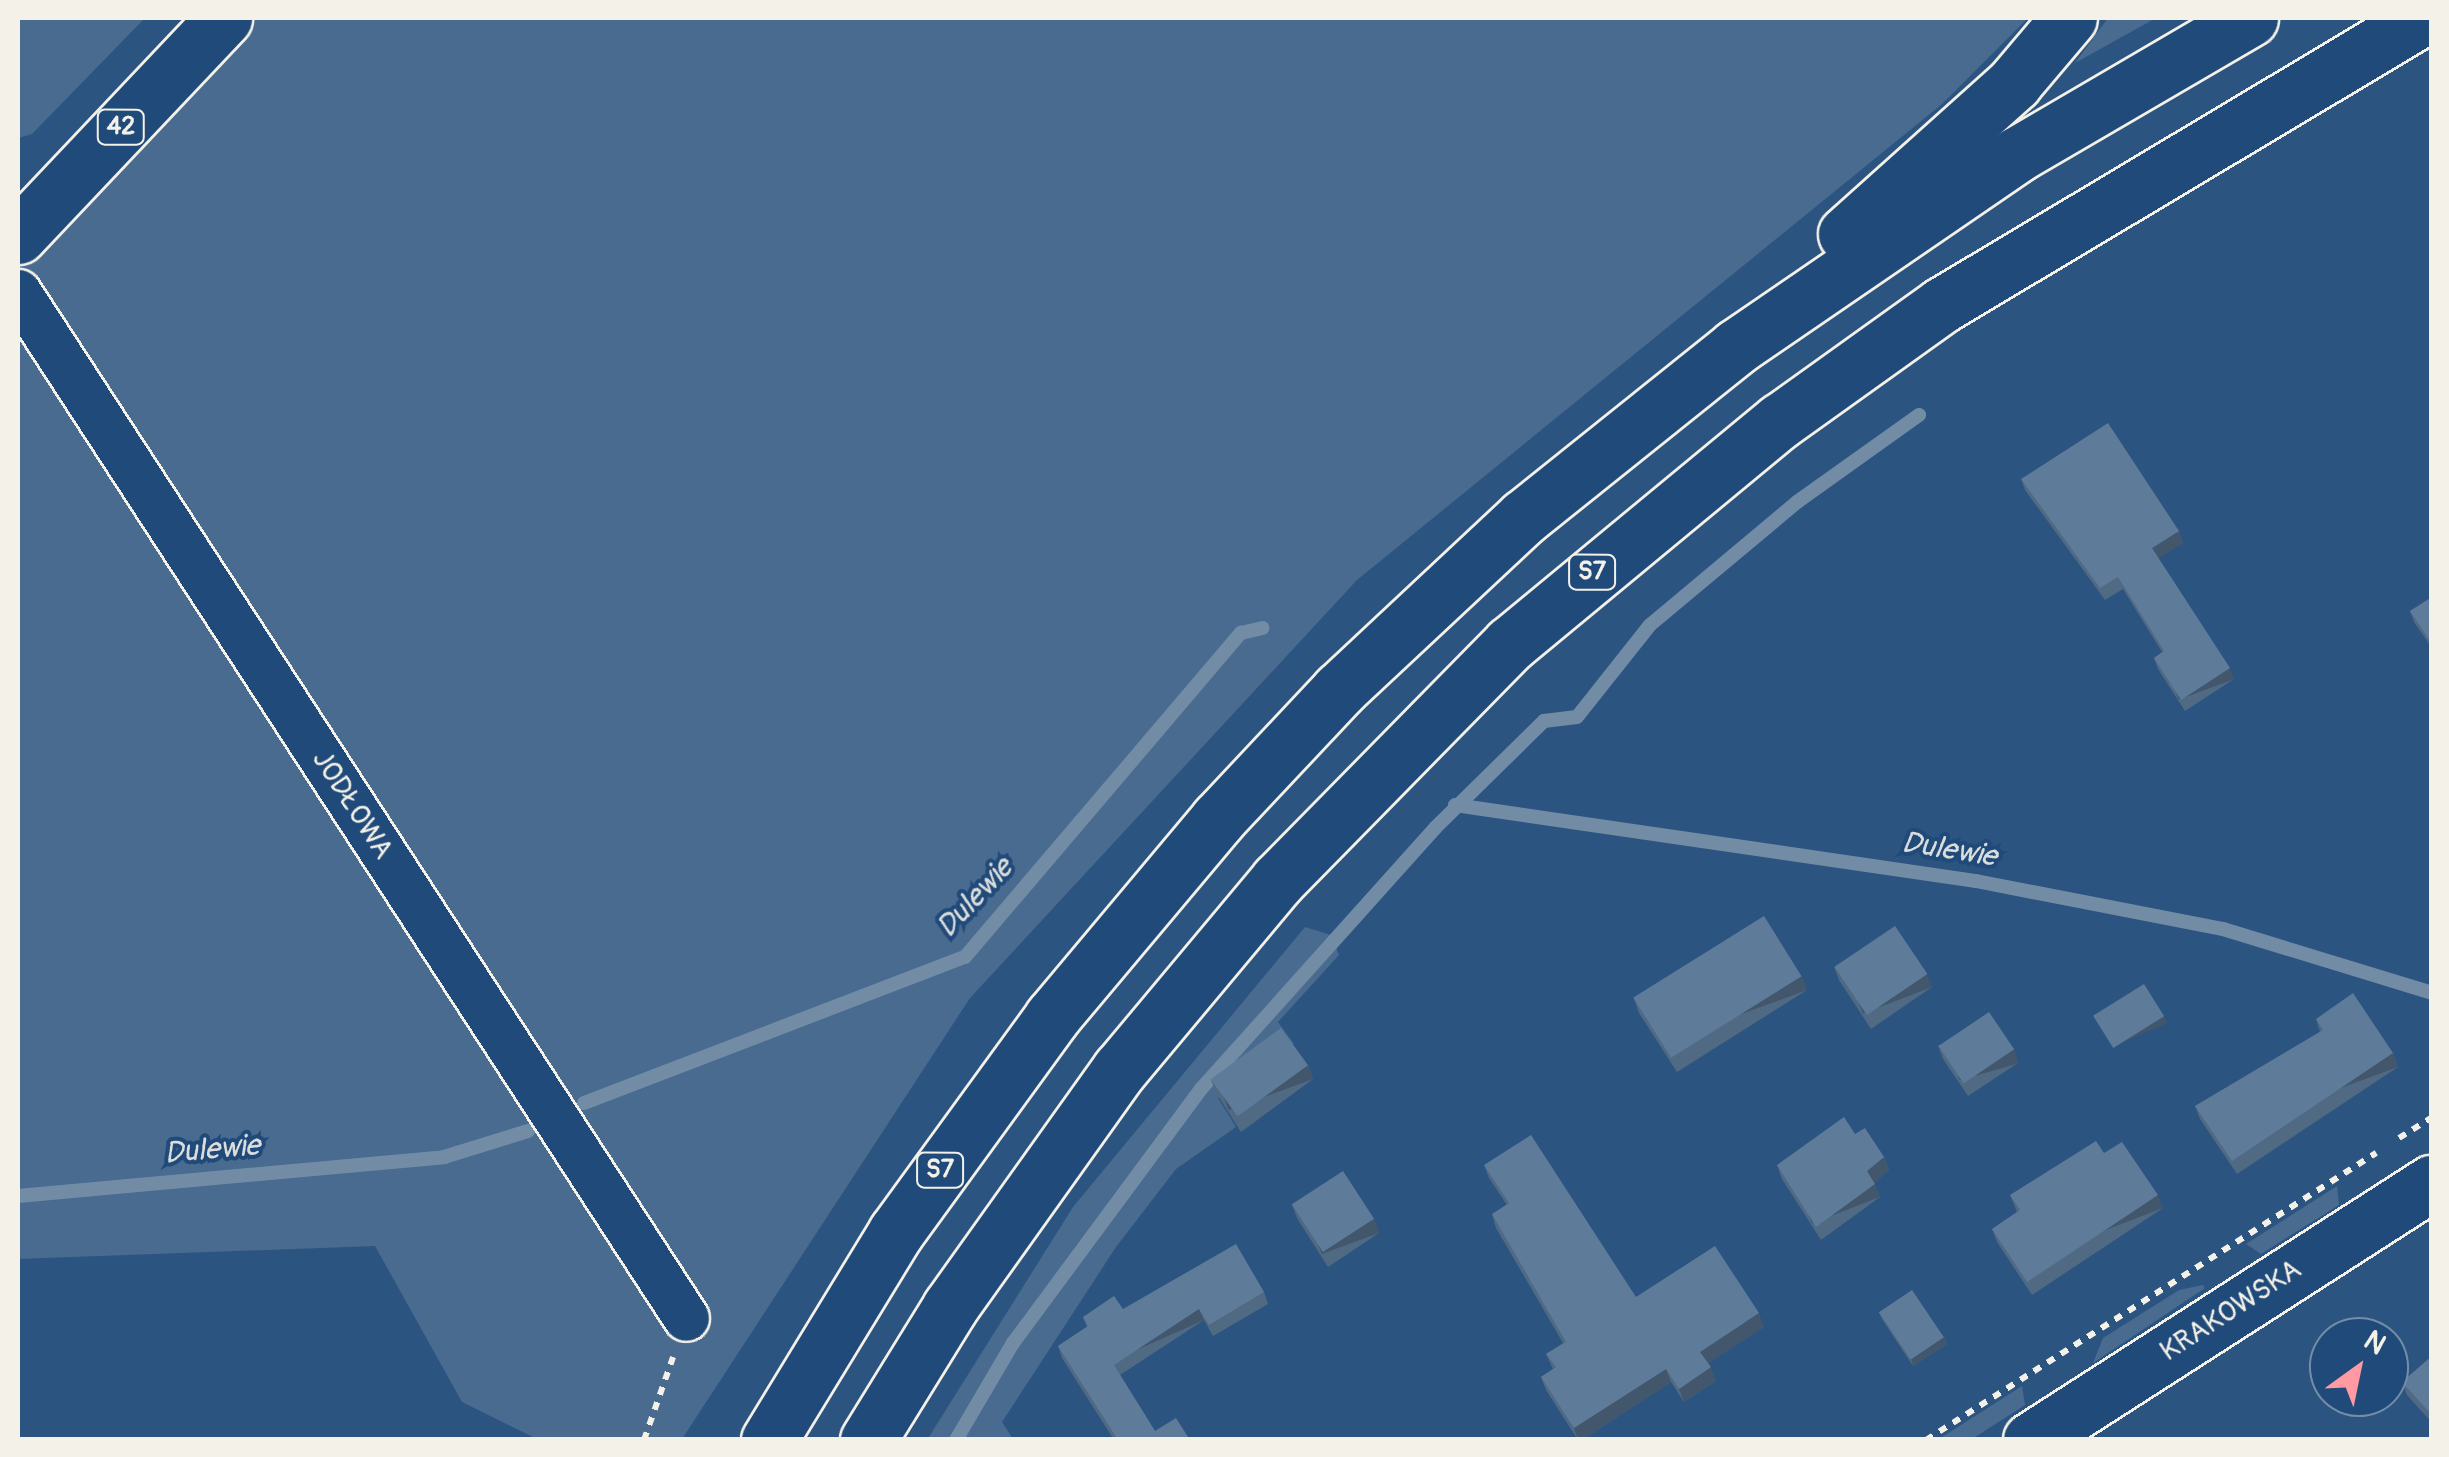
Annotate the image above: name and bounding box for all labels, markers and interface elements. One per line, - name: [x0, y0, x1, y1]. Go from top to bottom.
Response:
- road number: 42: [96, 107, 146, 147]
- road number: S7: [1567, 552, 1617, 592]
- street label: JODŁOWA: [304, 744, 400, 866]
- water label: Dulewie: [1899, 825, 1999, 875]
- water label: Dulewie: [929, 851, 1021, 945]
- water label: Dulewie: [163, 1128, 261, 1172]
- road number: S7: [915, 1150, 965, 1190]
- street label: KRAKOWSKA: [2154, 1253, 2308, 1369]
- north arrow: [2309, 1317, 2409, 1417]
- text: N: [2357, 1323, 2392, 1363]

